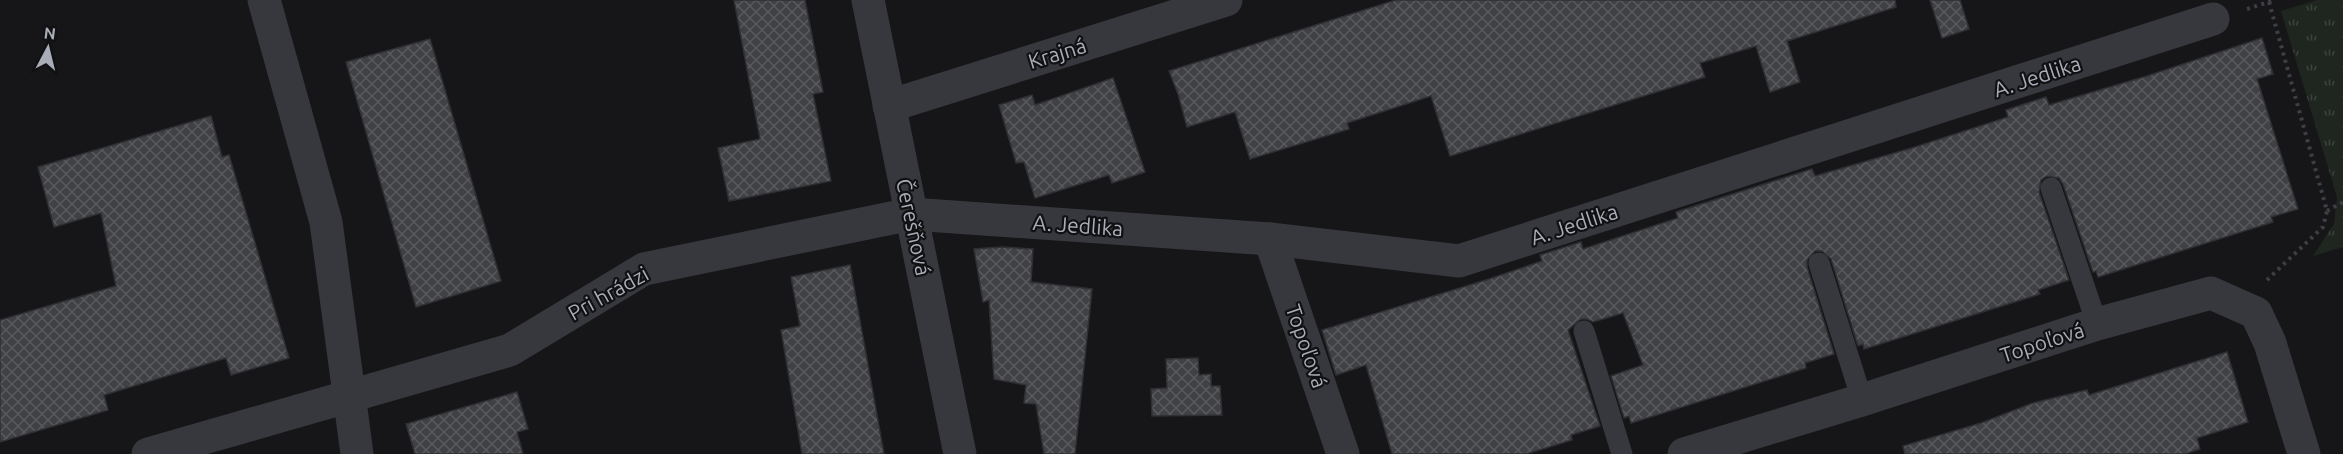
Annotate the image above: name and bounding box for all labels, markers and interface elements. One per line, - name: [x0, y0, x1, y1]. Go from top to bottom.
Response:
- north arrow: [18, 18, 78, 78]
- text: N: [43, 23, 57, 43]
- street label: Krajná: [1025, 33, 1089, 73]
- street label: A. Jedlika: [1990, 51, 2084, 101]
- street label: Čerešňová: [892, 176, 936, 278]
- street label: A. Jedlika: [1527, 199, 1621, 249]
- street label: A. Jedlika: [1032, 210, 1124, 240]
- street label: Pri hrádzi: [564, 261, 652, 325]
- street label: Topoľová: [1282, 301, 1332, 391]
- street label: Topoľová: [1997, 317, 2087, 367]

